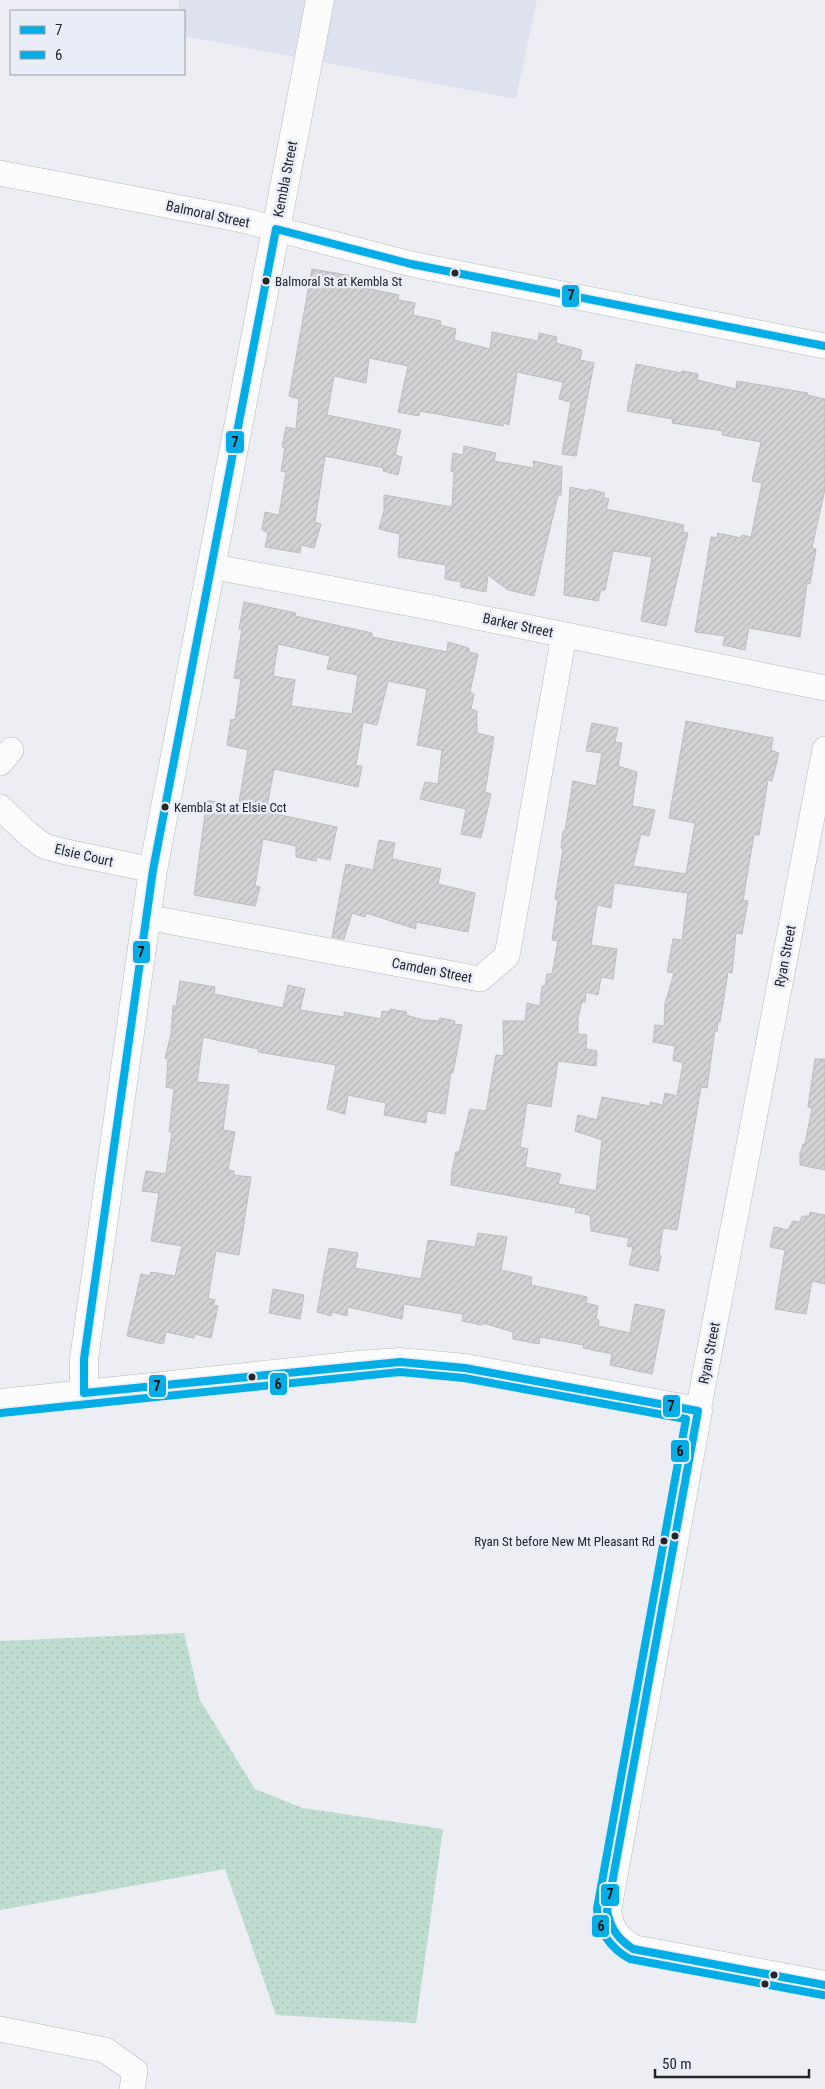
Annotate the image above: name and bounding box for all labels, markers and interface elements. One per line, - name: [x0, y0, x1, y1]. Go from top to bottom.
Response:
- legend: [10, 10, 185, 75]
- text: 7: [55, 21, 62, 39]
- text: 6: [55, 46, 62, 64]
- street label: Kembla Street: [270, 139, 300, 219]
- street label: Balmoral Street: [165, 197, 251, 231]
- unlabelled marker: [450, 268, 460, 278]
- place label: Balmoral St at Kembla St: [275, 274, 402, 289]
- marker: Balmoral St at Kembla St: [261, 276, 271, 286]
- line badge: 7: [561, 284, 580, 308]
- text: 7: [567, 287, 575, 303]
- line badge: 7: [225, 430, 245, 454]
- text: 7: [231, 434, 239, 450]
- street label: Barker Street: [481, 610, 555, 640]
- place label: Kembla St at Elsie Cct: [174, 800, 287, 815]
- marker: Kembla St at Elsie Cct: [160, 802, 170, 812]
- street label: Elsie Court: [53, 840, 115, 870]
- street label: Ryan Street: [771, 924, 799, 988]
- line badge: 7: [132, 940, 151, 964]
- text: 7: [137, 944, 145, 960]
- street label: Camden Street: [390, 954, 474, 986]
- street label: Ryan Street: [695, 1321, 723, 1385]
- unlabelled marker: [247, 1372, 257, 1382]
- line badge: 6: [269, 1372, 288, 1396]
- line badge: 7: [148, 1374, 167, 1398]
- text: 6: [274, 1376, 282, 1392]
- text: 7: [153, 1378, 161, 1394]
- line badge: 7: [662, 1394, 681, 1418]
- text: 7: [667, 1398, 675, 1414]
- line badge: 6: [670, 1439, 690, 1463]
- text: 6: [676, 1443, 684, 1459]
- unlabelled marker: [670, 1531, 680, 1541]
- place label: Ryan St before New Mt Pleasant Rd: [474, 1534, 655, 1549]
- marker: Ryan St before New Mt Pleasant Rd: [659, 1536, 669, 1546]
- line badge: 7: [600, 1883, 620, 1907]
- text: 7: [606, 1886, 614, 1902]
- line badge: 6: [591, 1914, 610, 1938]
- text: 6: [597, 1918, 605, 1934]
- unlabelled marker: [769, 1970, 779, 1980]
- unlabelled marker: [760, 1979, 770, 1989]
- scale bar: [655, 2046, 809, 2078]
- text: 50 m: [662, 2055, 692, 2073]

